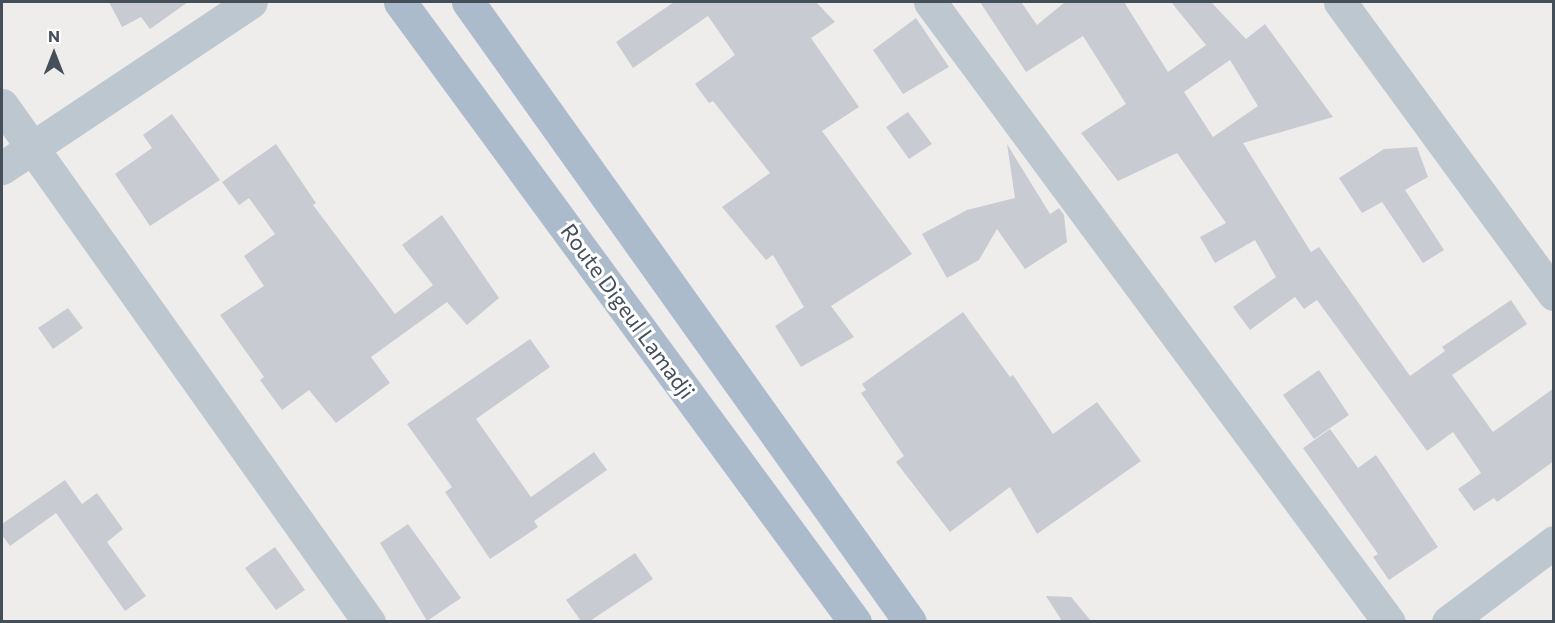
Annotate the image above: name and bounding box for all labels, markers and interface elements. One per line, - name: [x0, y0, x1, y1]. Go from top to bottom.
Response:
- north arrow: [24, 24, 84, 84]
- text: N: [48, 26, 60, 45]
- street label: Route Digeul Lamadji: [556, 218, 700, 404]

